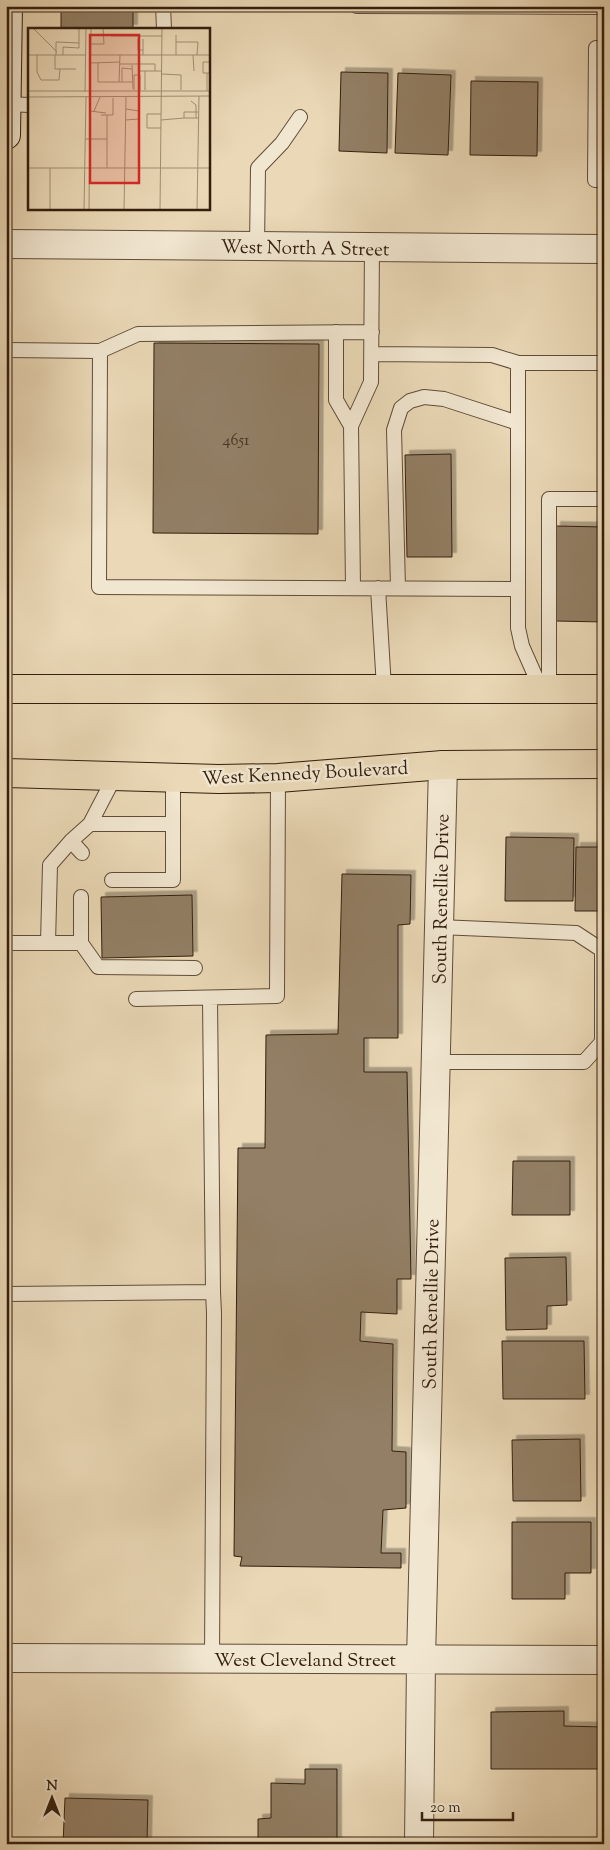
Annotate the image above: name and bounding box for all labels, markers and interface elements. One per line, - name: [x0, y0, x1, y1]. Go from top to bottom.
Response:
- inset map: [28, 28, 210, 210]
- street label: West North A Street: [220, 235, 390, 264]
- house number: 4651: [223, 430, 250, 453]
- street label: West Kennedy Boulevard: [201, 756, 409, 793]
- street label: South Renellie Drive: [428, 813, 457, 985]
- street label: South Renellie Drive: [418, 1218, 447, 1390]
- street label: West Cleveland Street: [214, 1648, 397, 1675]
- north arrow: [28, 1772, 78, 1822]
- text: N: [46, 1777, 58, 1797]
- scale bar: [422, 1790, 514, 1822]
- text: 20 m: [430, 1798, 461, 1819]

